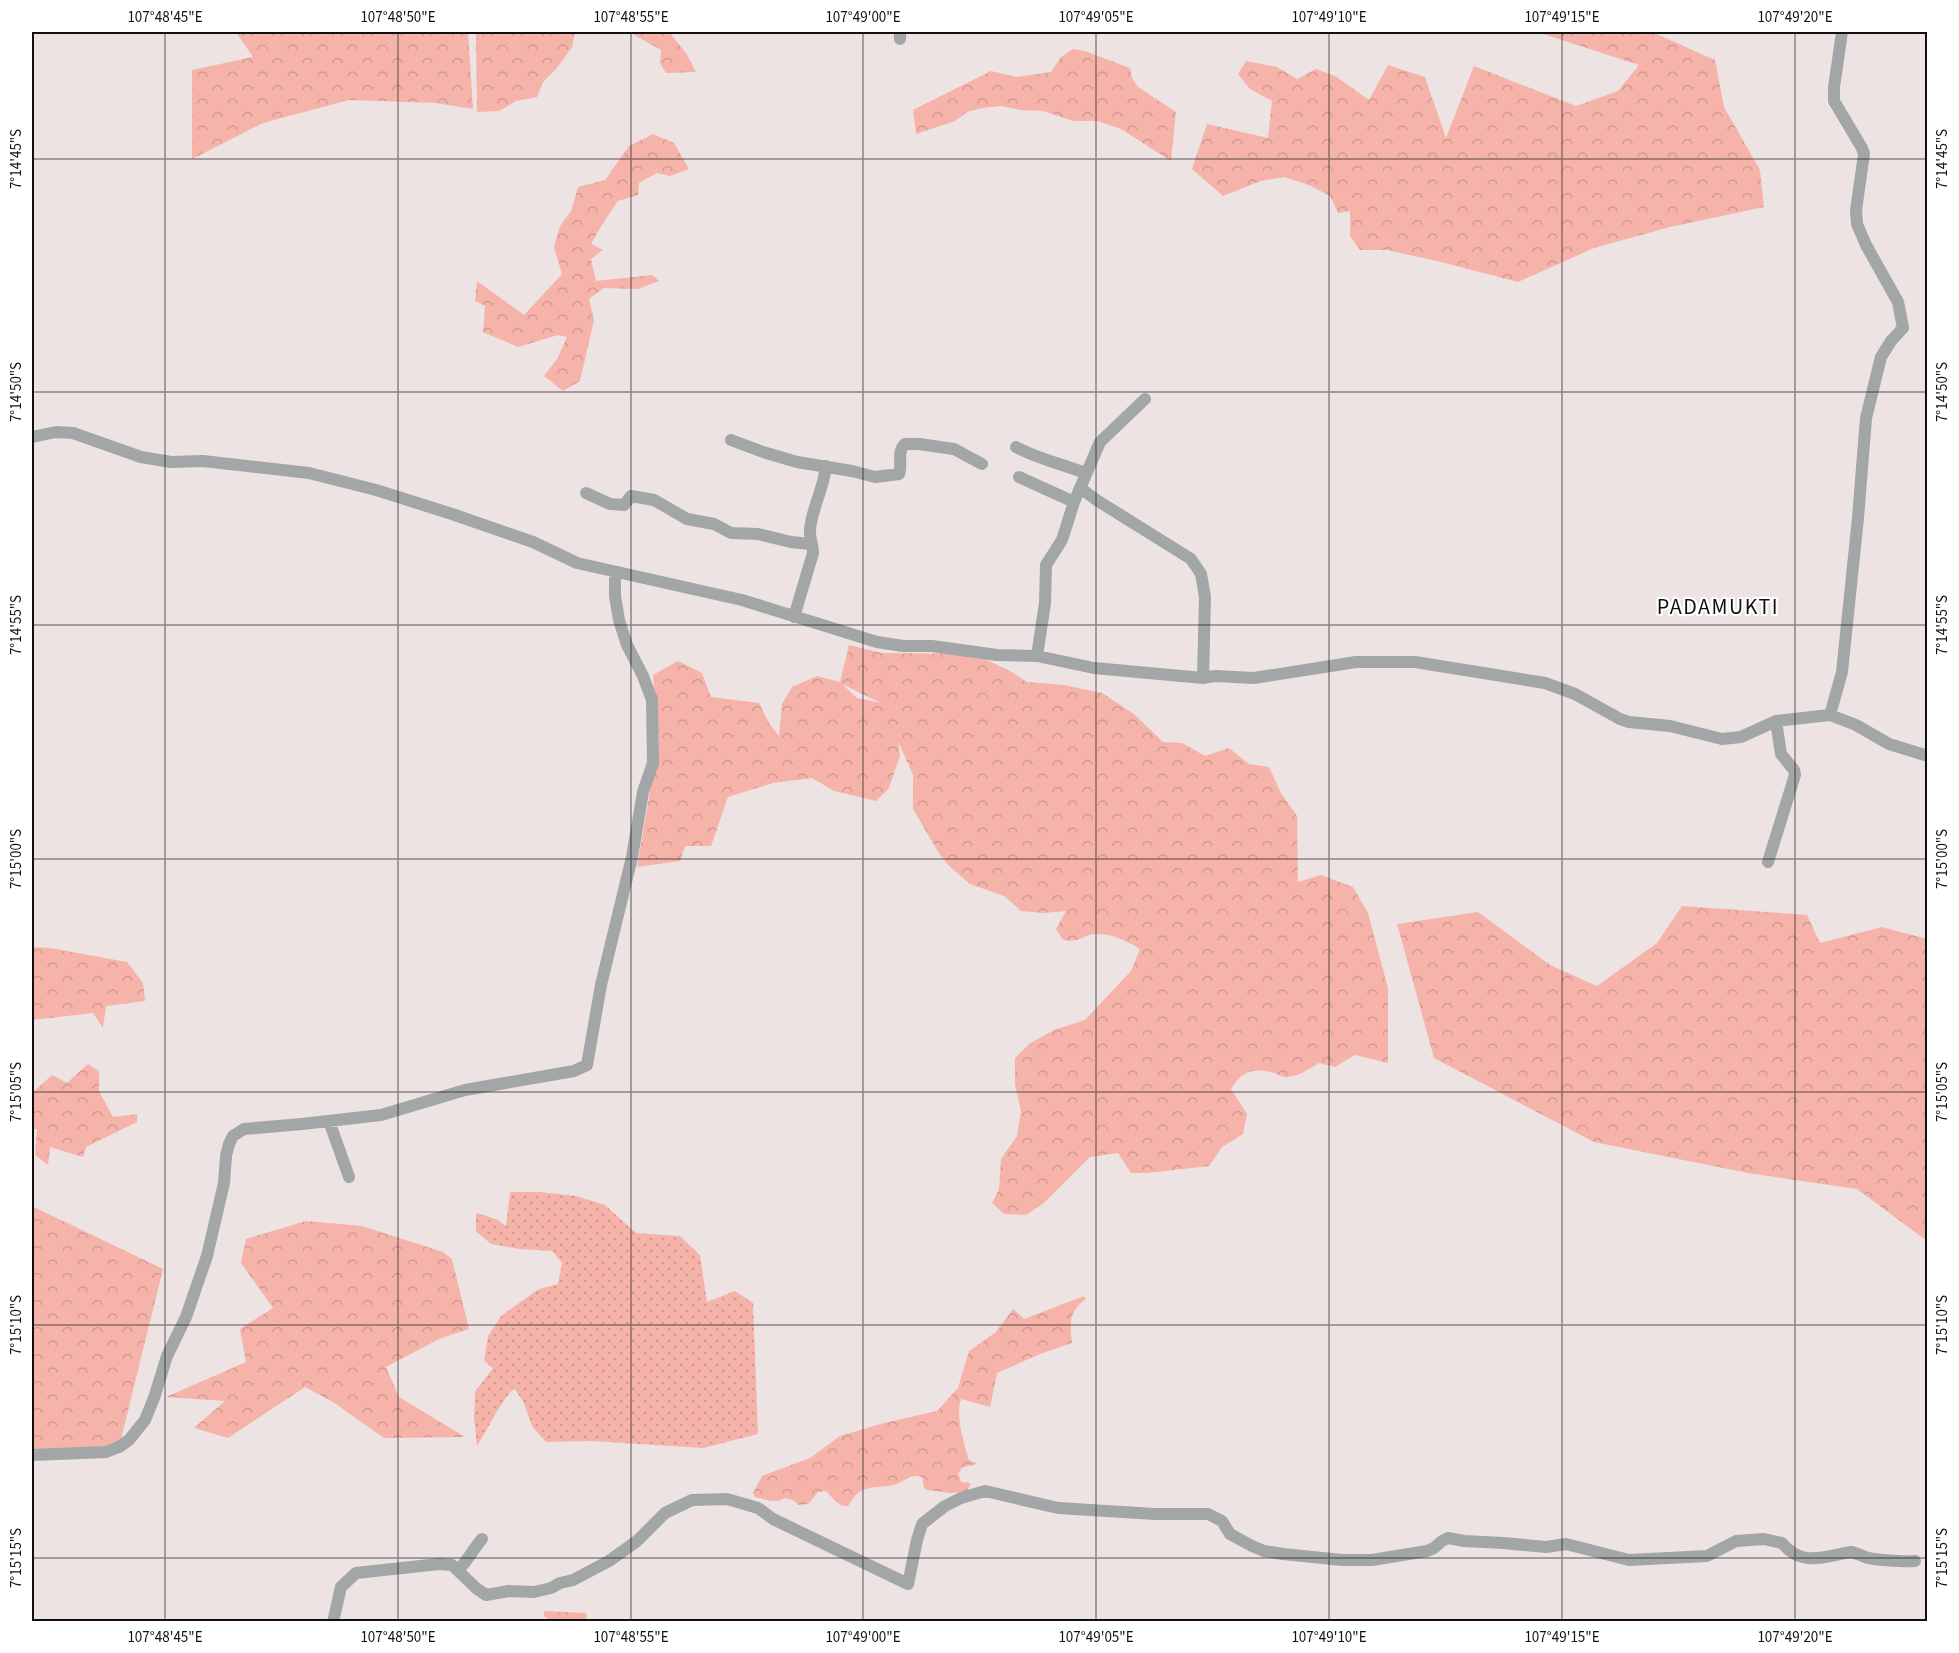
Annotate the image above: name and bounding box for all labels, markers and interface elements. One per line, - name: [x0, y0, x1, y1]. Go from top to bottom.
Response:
- text: 107°48'45"E: [127, 7, 203, 28]
- text: 107°48'50"E: [360, 7, 436, 28]
- text: 107°48'55"E: [593, 7, 669, 28]
- text: 107°49'00"E: [825, 7, 901, 28]
- text: 107°49'05"E: [1058, 7, 1134, 28]
- text: 107°49'10"E: [1291, 7, 1367, 28]
- text: 107°49'15"E: [1524, 7, 1600, 28]
- text: 107°49'20"E: [1757, 7, 1833, 28]
- text: 7°14'45"S: [6, 129, 27, 189]
- text: 7°14'45"S: [1932, 129, 1953, 189]
- text: 7°14'50"S: [6, 362, 27, 422]
- text: 7°14'50"S: [1932, 362, 1953, 422]
- district label: PADAMUKTI: [1657, 591, 1779, 623]
- text: 7°14'55"S: [6, 595, 27, 655]
- text: 7°14'55"S: [1932, 595, 1953, 655]
- text: 7°15'00"S: [6, 829, 27, 889]
- text: 7°15'00"S: [1932, 829, 1953, 889]
- text: 7°15'05"S: [6, 1062, 27, 1122]
- text: 7°15'05"S: [1932, 1062, 1953, 1122]
- text: 7°15'10"S: [6, 1295, 27, 1355]
- text: 7°15'10"S: [1932, 1295, 1953, 1355]
- text: 7°15'15"S: [6, 1528, 27, 1588]
- text: 7°15'15"S: [1932, 1528, 1953, 1588]
- text: 107°48'45"E: [127, 1627, 203, 1648]
- text: 107°48'50"E: [360, 1627, 436, 1648]
- text: 107°48'55"E: [593, 1627, 669, 1648]
- text: 107°49'00"E: [825, 1627, 901, 1648]
- text: 107°49'05"E: [1058, 1627, 1134, 1648]
- text: 107°49'10"E: [1291, 1627, 1367, 1648]
- text: 107°49'15"E: [1524, 1627, 1600, 1648]
- text: 107°49'20"E: [1757, 1627, 1833, 1648]

